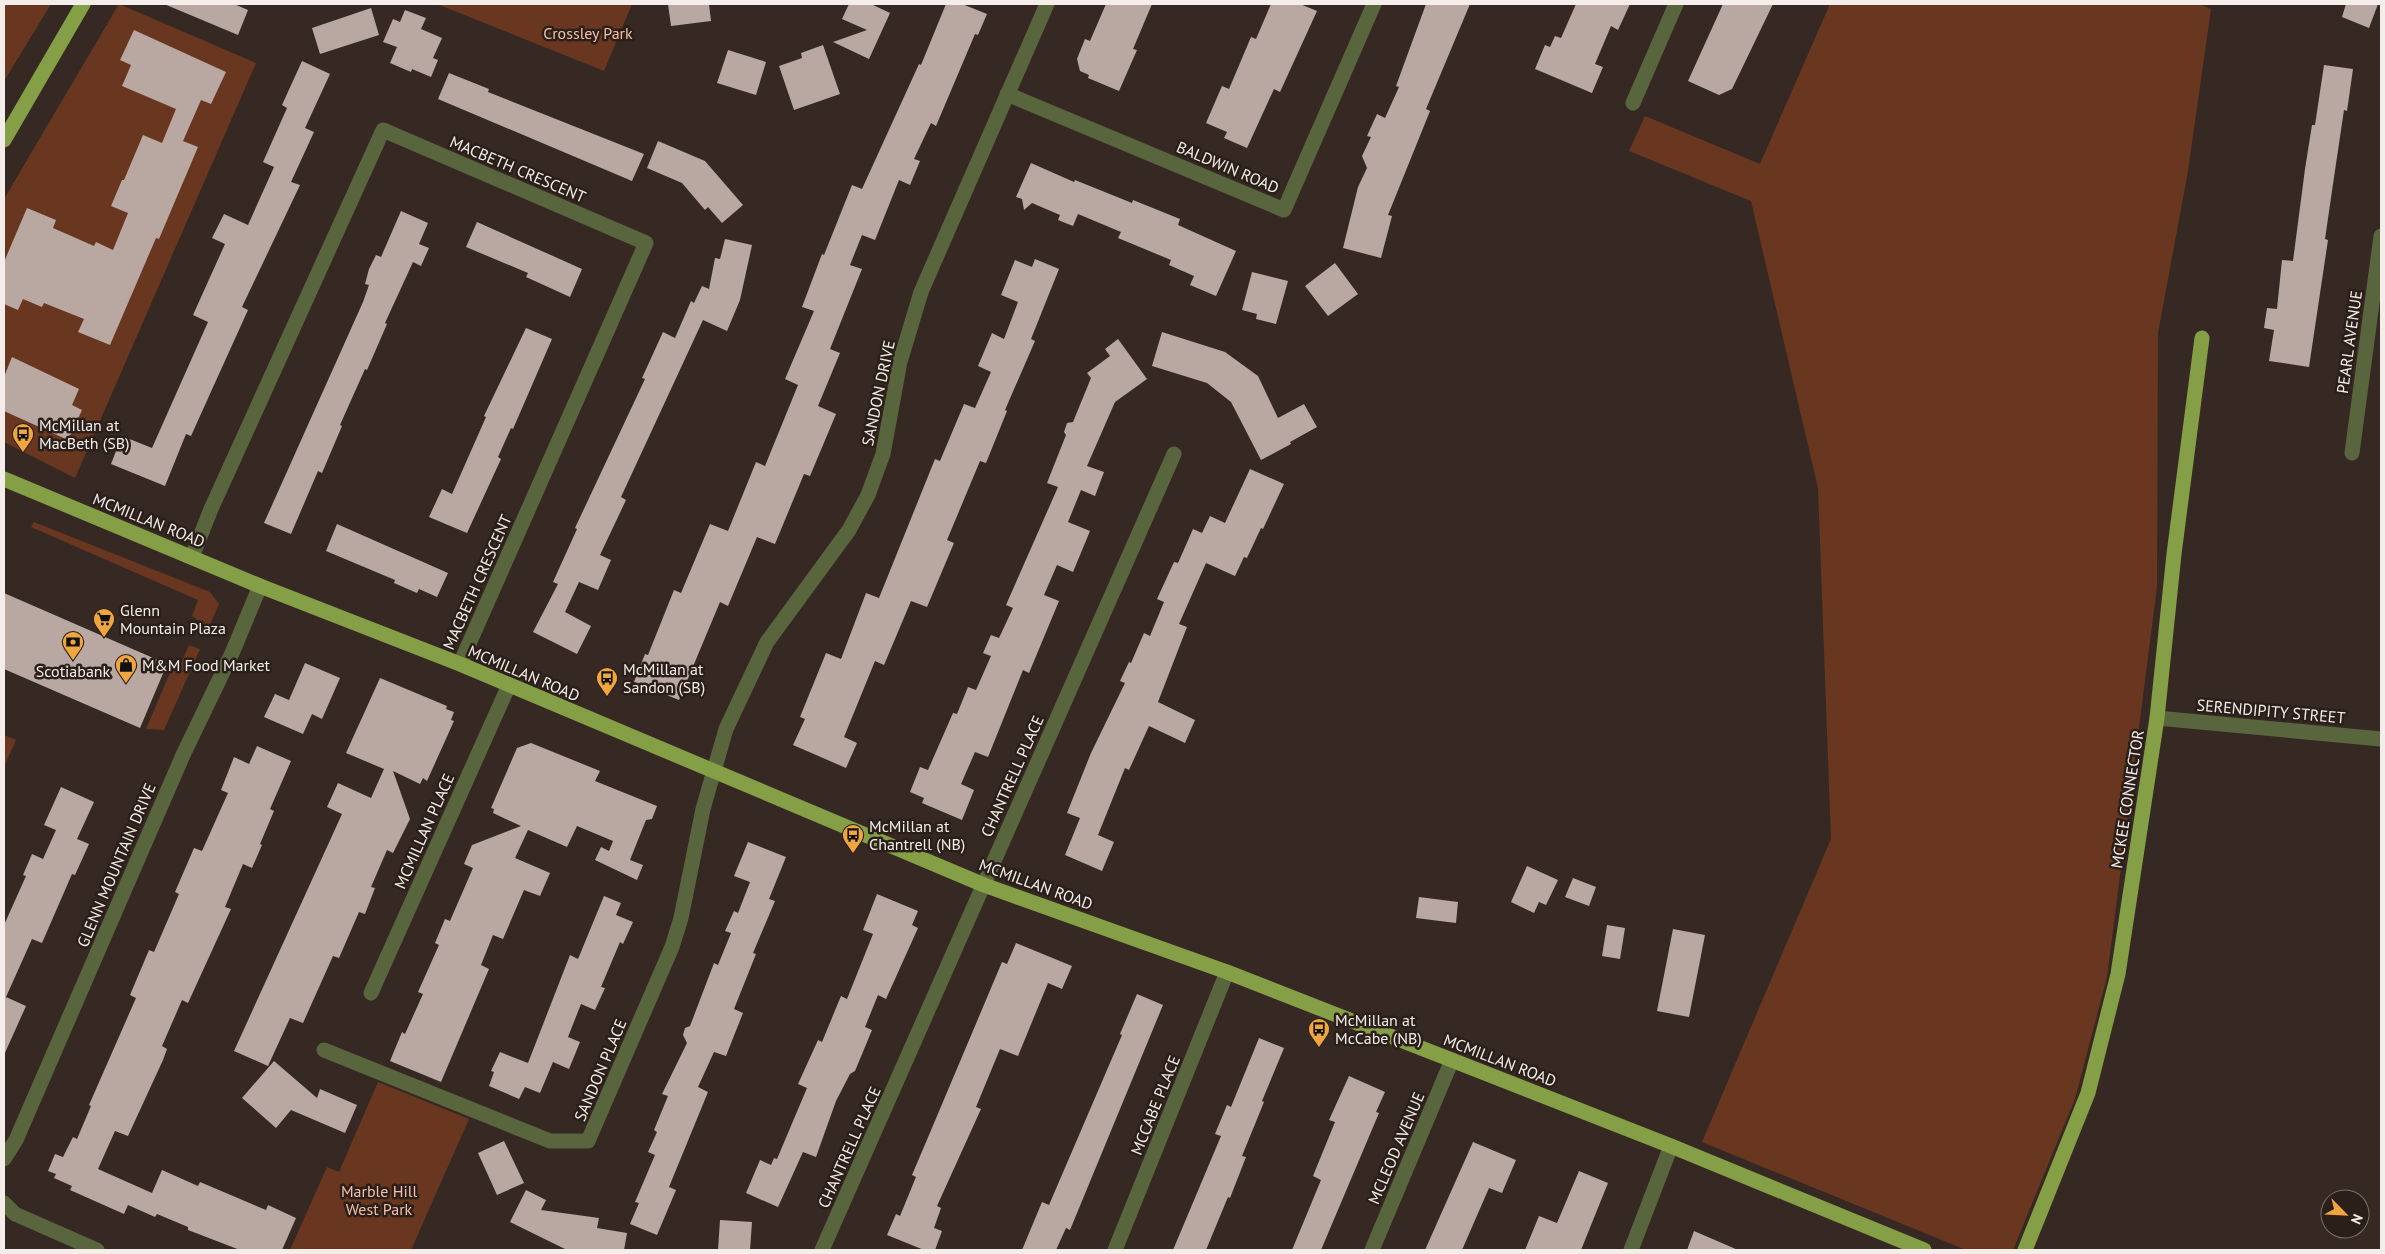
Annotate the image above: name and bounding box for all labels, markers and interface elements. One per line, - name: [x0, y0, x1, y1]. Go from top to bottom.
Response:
- park label: Crossley Park: [543, 23, 633, 43]
- street label: MACBETH CRESCENT: [447, 131, 589, 207]
- street label: BALDWIN ROAD: [1174, 136, 1282, 198]
- street label: PEARL AVENUE: [2332, 289, 2366, 395]
- street label: SANDON DRIVE: [857, 338, 899, 448]
- place label: McMillan at MacBeth (SB): [39, 415, 130, 453]
- bus stop icon: McMillan at MacBeth (SB): [11, 422, 35, 453]
- street label: MCMILLAN ROAD: [90, 488, 208, 552]
- street label: MACBETH CRESCENT: [438, 511, 516, 653]
- place label: Glenn Mountain Plaza: [120, 600, 226, 638]
- supermarket icon: Glenn Mountain Plaza: [92, 607, 116, 638]
- bank icon: Scotiabank: [61, 630, 85, 661]
- street label: MCMILLAN ROAD: [465, 640, 583, 706]
- shop icon: M&M Food Market: [114, 653, 138, 684]
- place label: M&M Food Market: [142, 655, 271, 675]
- place label: McMillan at Sandon (SB): [623, 659, 705, 697]
- place label: Scotiabank: [36, 661, 111, 681]
- bus stop icon: McMillan at Sandon (SB): [595, 666, 619, 697]
- street label: SERENDIPITY STREET: [2196, 695, 2346, 727]
- street label: CHANTRELL PLACE: [976, 712, 1048, 840]
- street label: MCKEE CONNECTOR: [2106, 728, 2148, 870]
- street label: MCMILLAN PLACE: [390, 770, 458, 892]
- street label: GLENN MOUNTAIN DRIVE: [72, 780, 160, 950]
- place label: McMillan at Chantrell (NB): [869, 816, 965, 854]
- bus stop icon: McMillan at Chantrell (NB): [841, 823, 865, 854]
- street label: MCMILLAN ROAD: [977, 854, 1095, 914]
- place label: McMillan at McCabe (NB): [1335, 1010, 1422, 1048]
- street label: SANDON PLACE: [569, 1016, 631, 1124]
- bus stop icon: McMillan at McCabe (NB): [1307, 1017, 1331, 1048]
- street label: MCMILLAN ROAD: [1441, 1029, 1559, 1091]
- street label: MCCABE PLACE: [1126, 1052, 1184, 1158]
- street label: CHANTRELL PLACE: [813, 1083, 885, 1211]
- street label: MCLEOD AVENUE: [1363, 1089, 1429, 1207]
- park label: Marble Hill West Park: [341, 1181, 417, 1219]
- north arrow: [2320, 1189, 2370, 1239]
- text: N: [2347, 1211, 2367, 1227]

